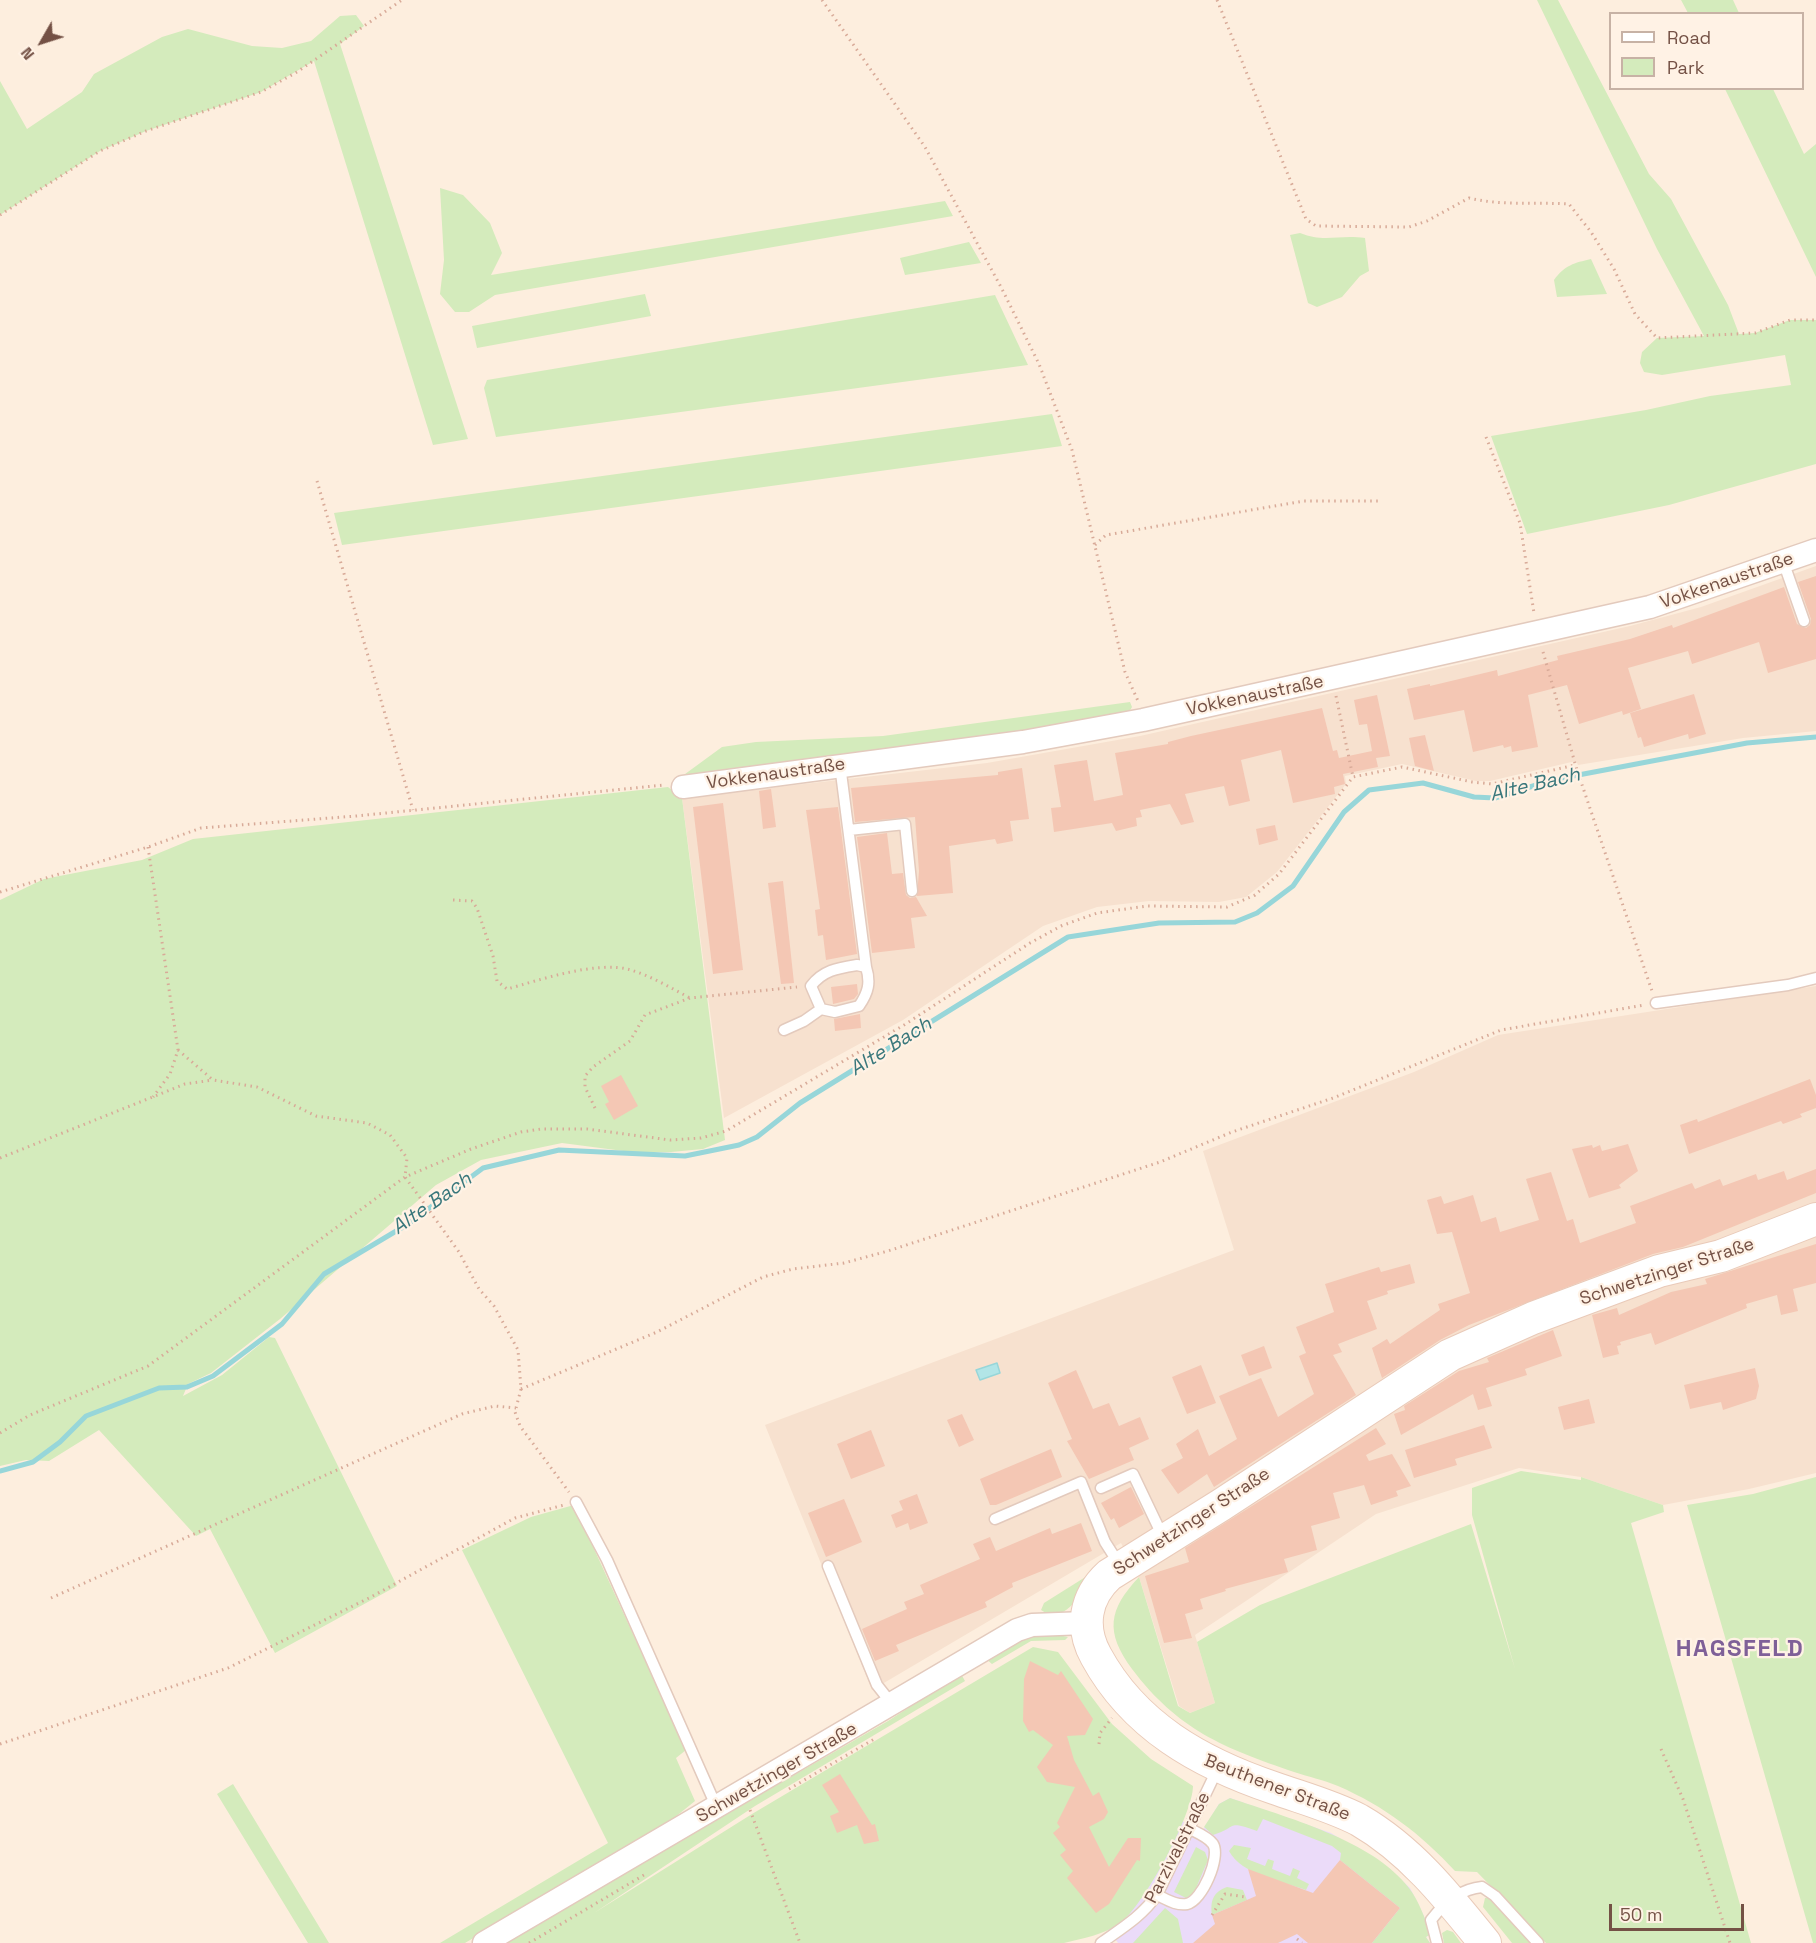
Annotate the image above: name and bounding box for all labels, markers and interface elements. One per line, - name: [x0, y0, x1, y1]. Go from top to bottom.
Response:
- north arrow: [12, 12, 72, 72]
- legend: [1609, 12, 1804, 90]
- text: Road: [1667, 26, 1711, 49]
- text: N: [16, 43, 39, 64]
- text: Park: [1667, 56, 1704, 79]
- street label: Vokkenaustraße: [1657, 548, 1797, 614]
- street label: Vokkenaustraße: [1184, 671, 1326, 721]
- street label: Vokkenaustraße: [705, 754, 847, 794]
- water label: Alte Bach: [1487, 763, 1583, 807]
- water label: Alte Bach: [846, 1012, 936, 1082]
- water label: Alte Bach: [387, 1168, 477, 1240]
- street label: Schwetzinger Straße: [1577, 1234, 1757, 1310]
- street label: Schwetzinger Straße: [1110, 1463, 1274, 1581]
- district label: HAGSFELD: [1676, 1635, 1804, 1663]
- street label: Schwetzinger Straße: [693, 1718, 861, 1828]
- street label: Beuthener Straße: [1201, 1750, 1353, 1826]
- street label: Parzivalstraße: [1141, 1789, 1215, 1907]
- scale bar: [1612, 1892, 1747, 1930]
- text: 50 m: [1620, 1903, 1662, 1926]

